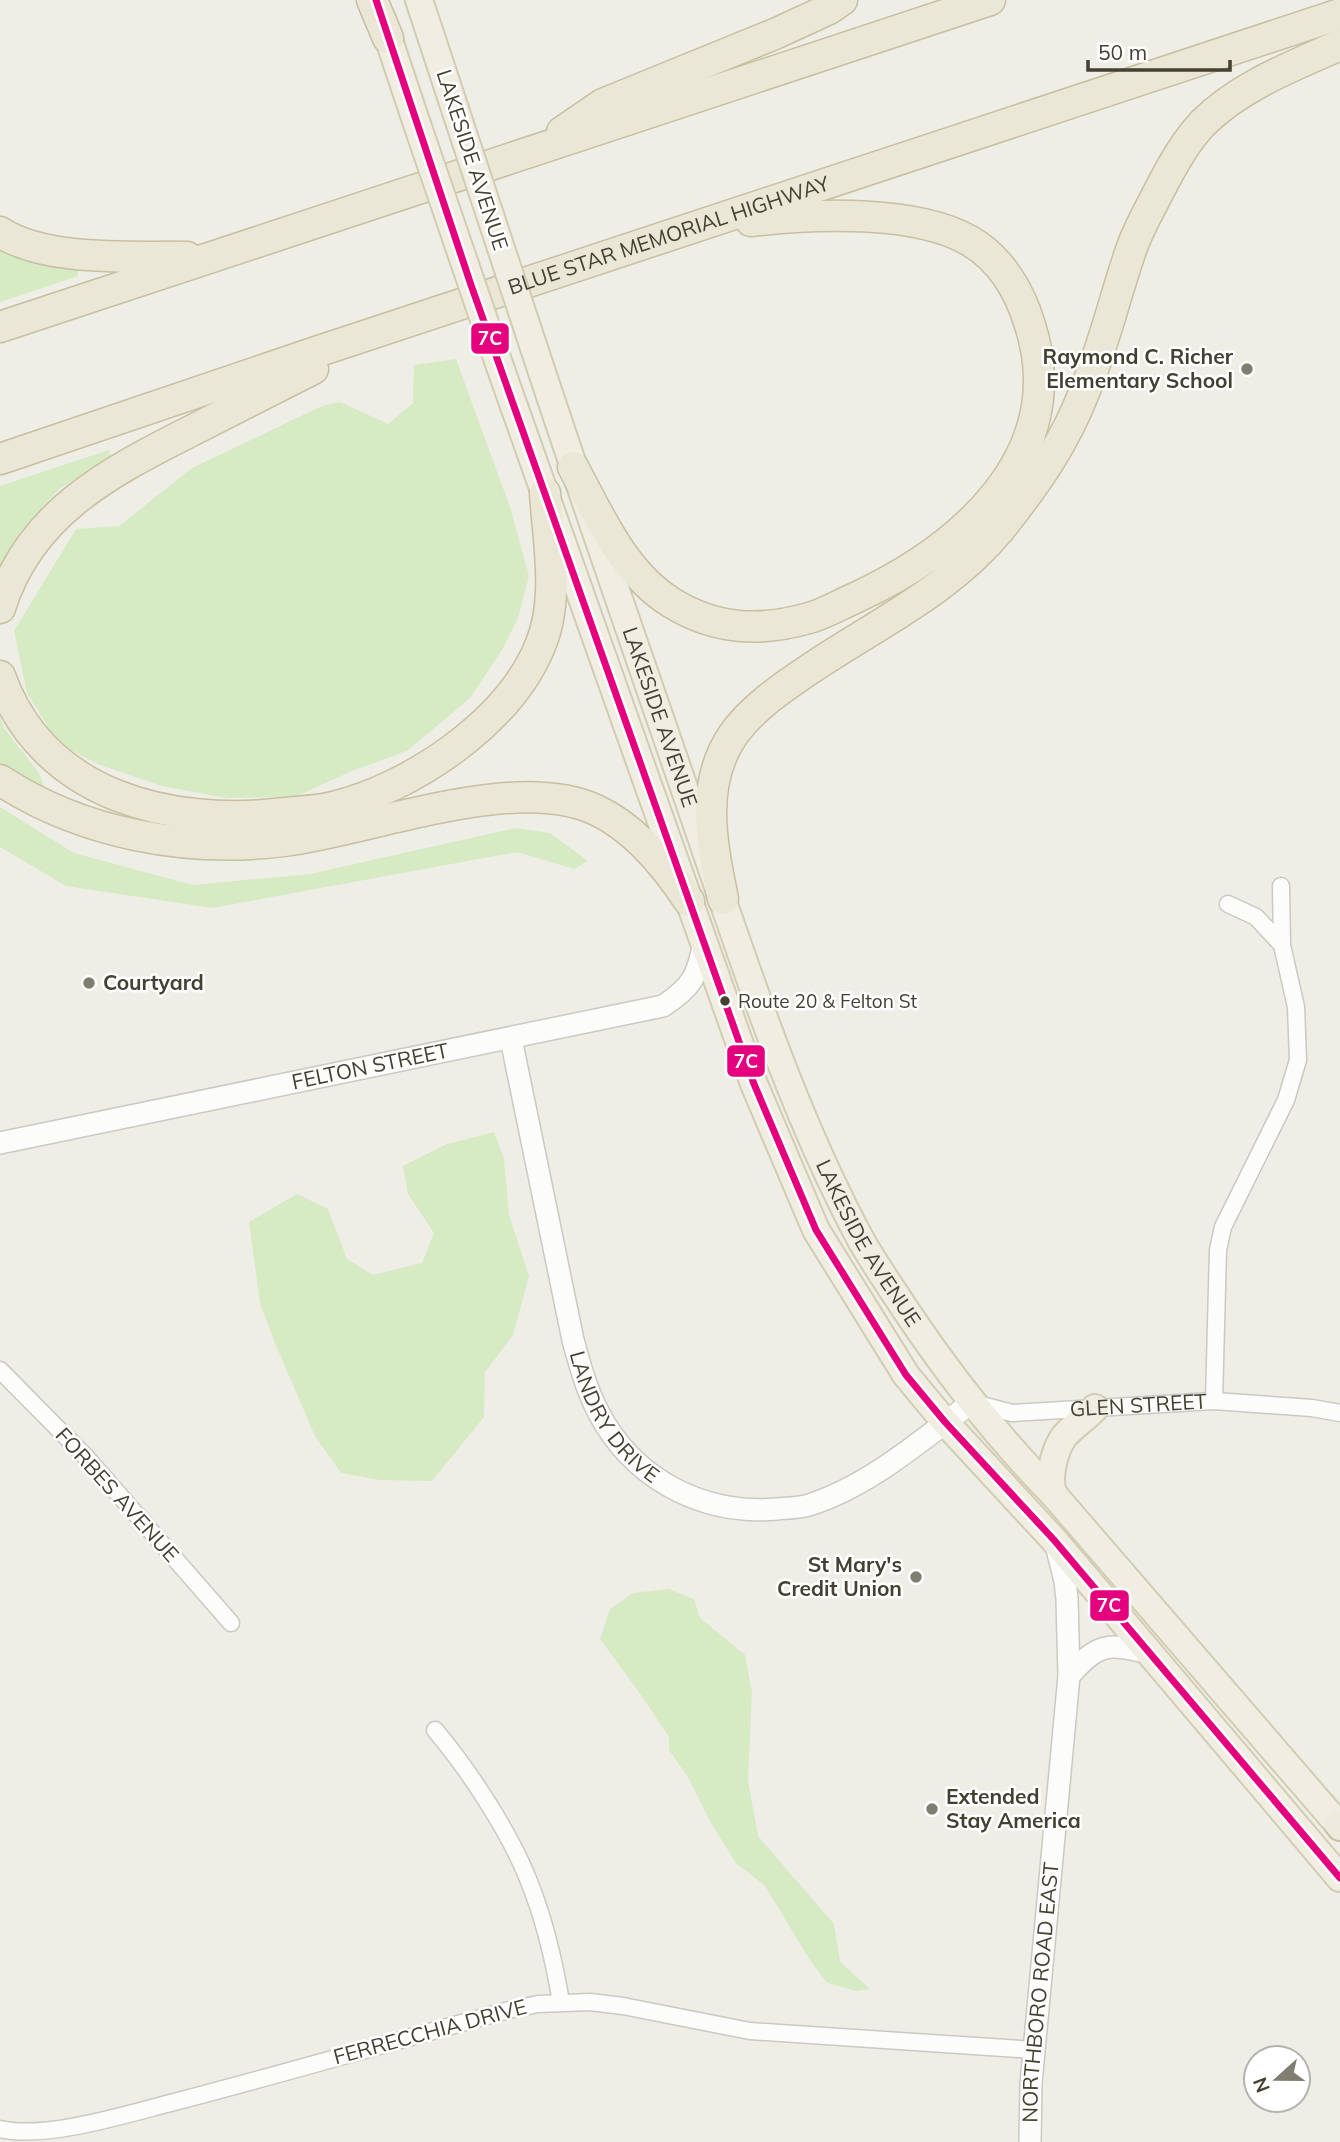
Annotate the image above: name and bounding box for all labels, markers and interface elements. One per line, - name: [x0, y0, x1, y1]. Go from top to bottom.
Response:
- scale bar: [1088, 28, 1230, 72]
- text: 50 m: [1098, 39, 1147, 65]
- street label: LAKESIDE AVENUE: [431, 66, 514, 253]
- street label: BLUE STAR MEMORIAL HIGHWAY: [504, 169, 833, 300]
- line badge: 7C: [470, 322, 510, 355]
- text: 7C: [478, 326, 502, 350]
- place label: Raymond C. Richer Elementary School: [1043, 343, 1234, 393]
- marker: Raymond C. Richer Elementary School: [1239, 361, 1255, 377]
- street label: LAKESIDE AVENUE: [618, 623, 704, 810]
- place label: Courtyard: [103, 969, 204, 995]
- marker: Courtyard: [81, 975, 97, 991]
- place label: Route 20 & Felton St: [738, 989, 918, 1013]
- marker: Route 20 & Felton St: [718, 994, 732, 1008]
- street label: FELTON STREET: [289, 1037, 451, 1094]
- line badge: 7C: [726, 1044, 766, 1078]
- text: 7C: [734, 1049, 758, 1073]
- street label: LAKESIDE AVENUE: [811, 1155, 927, 1331]
- street label: LANDRY DRIVE: [565, 1348, 665, 1488]
- street label: GLEN STREET: [1069, 1387, 1208, 1422]
- street label: FORBES AVENUE: [51, 1422, 185, 1567]
- place label: St Mary's Credit Union: [777, 1551, 902, 1601]
- marker: St Mary's Credit Union: [908, 1569, 924, 1585]
- line badge: 7C: [1089, 1589, 1130, 1622]
- text: 7C: [1097, 1593, 1121, 1617]
- place label: Extended Stay America: [946, 1783, 1081, 1833]
- marker: Extended Stay America: [924, 1801, 940, 1817]
- street label: NORTHBORO ROAD EAST: [1016, 1861, 1064, 2123]
- street label: FERRECCHIA DRIVE: [330, 1993, 529, 2069]
- north arrow: [1242, 2044, 1312, 2114]
- text: N: [1247, 2074, 1275, 2096]

